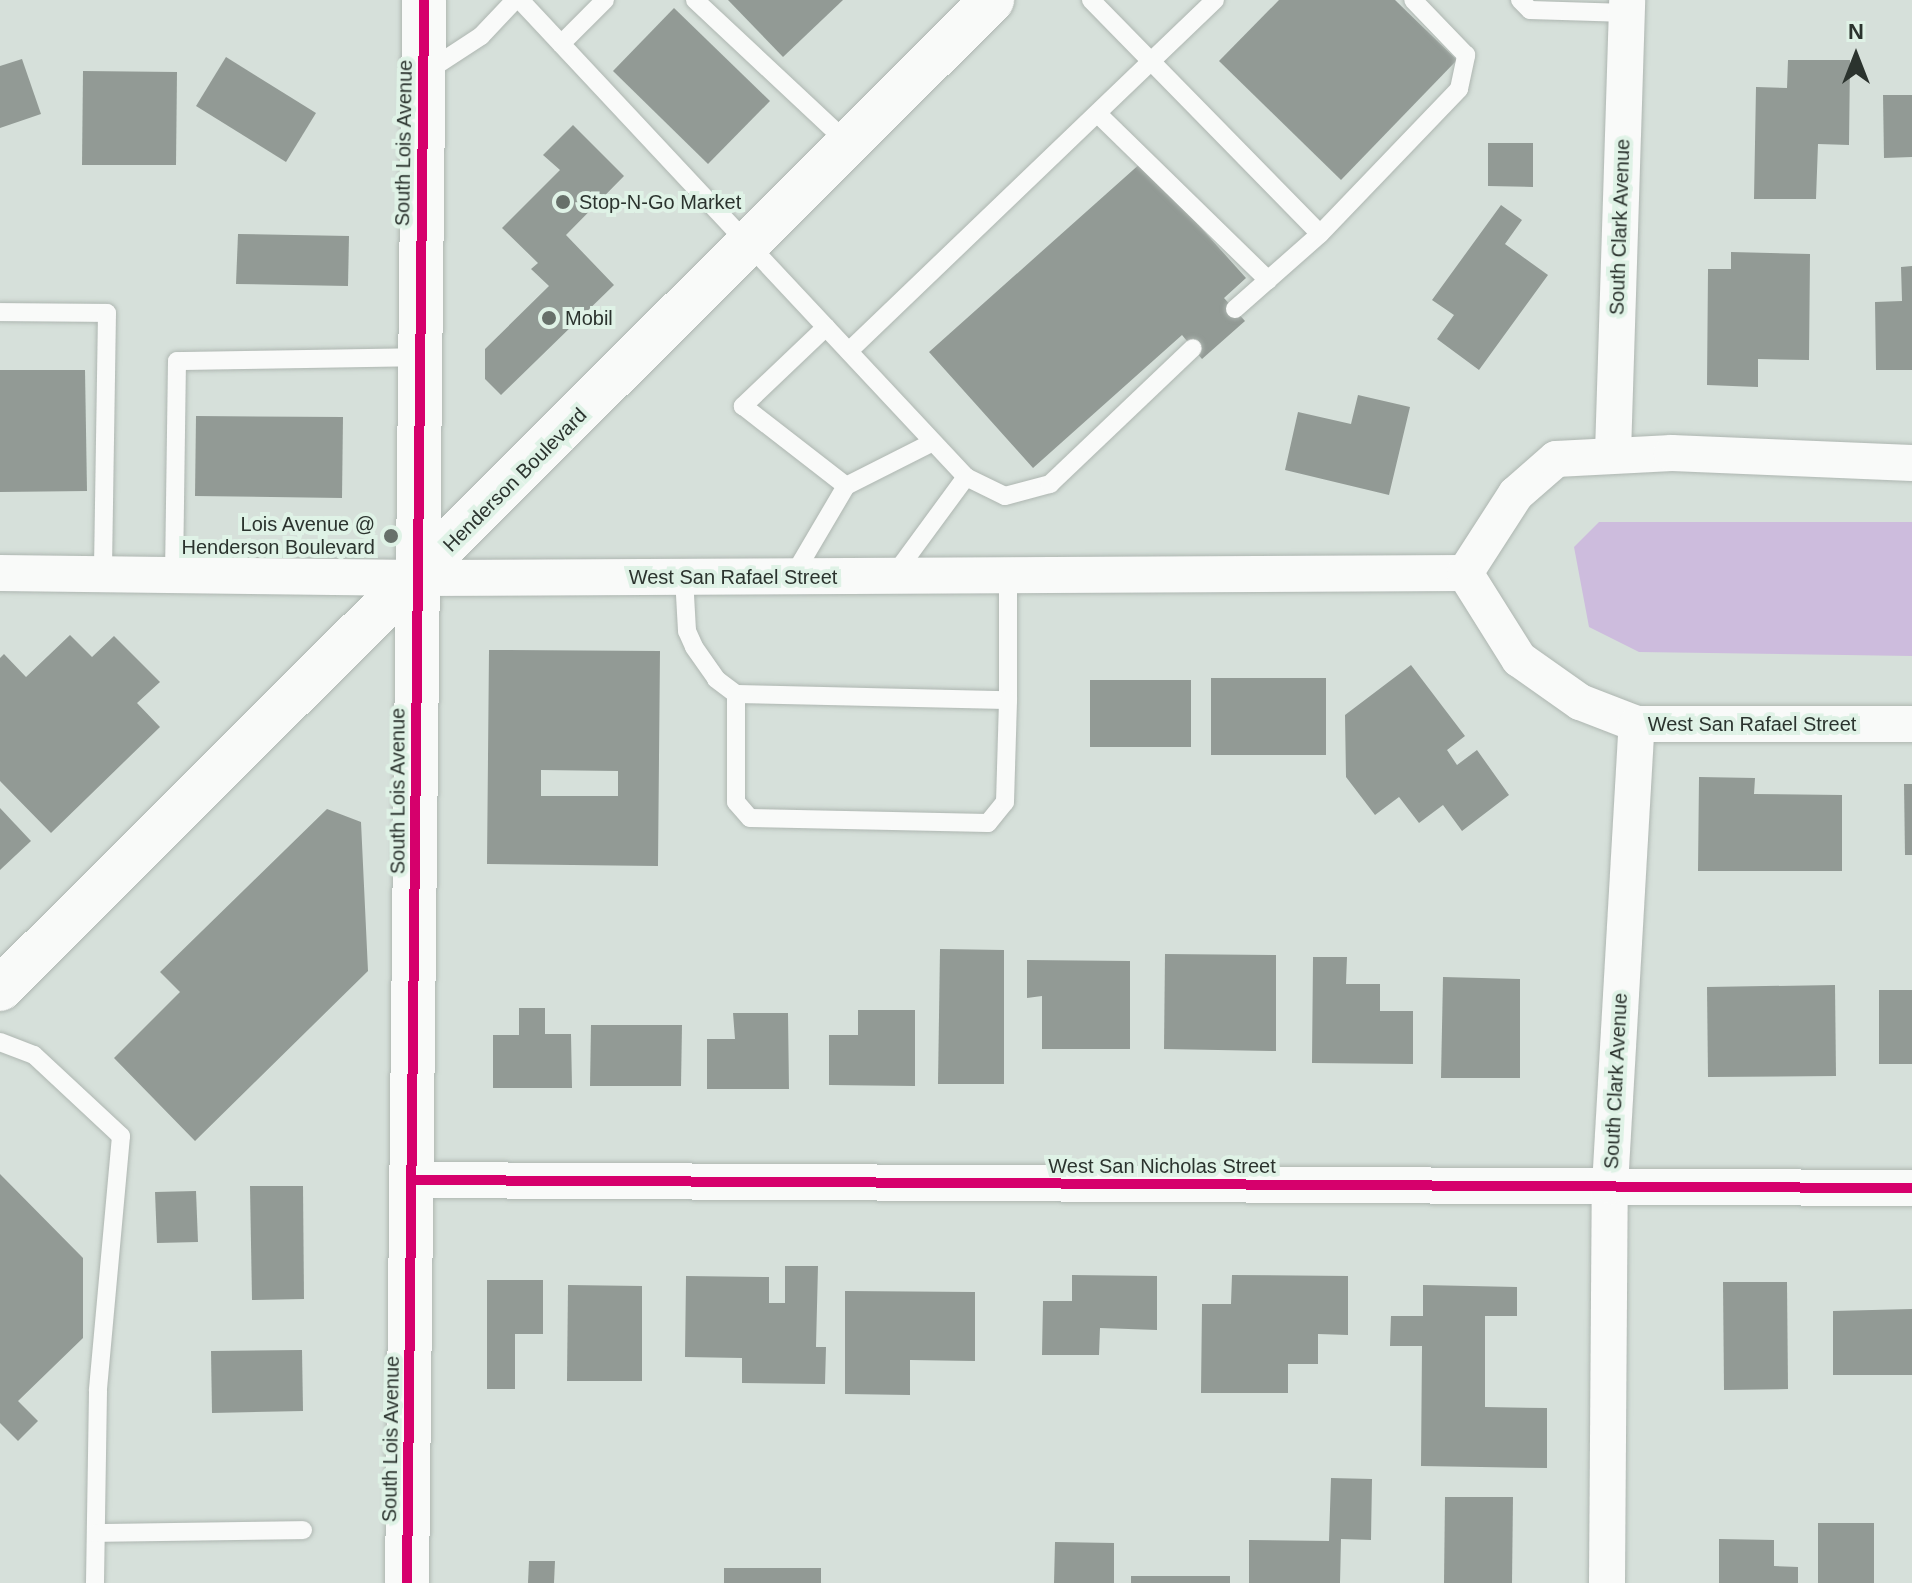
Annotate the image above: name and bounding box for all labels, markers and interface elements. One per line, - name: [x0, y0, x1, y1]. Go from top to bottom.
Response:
- north arrow: [1816, 16, 1896, 96]
- text: N: [1848, 19, 1864, 44]
- street label: South Lois Avenue: [391, 59, 417, 227]
- street label: South Clark Avenue: [1605, 138, 1635, 316]
- place label: Stop-N-Go Market: [579, 190, 741, 214]
- marker: Stop-N-Go Market: [554, 193, 572, 211]
- place label: Mobil: [565, 306, 613, 330]
- marker: Mobil: [540, 309, 558, 327]
- street label: Henderson Boulevard: [438, 403, 592, 557]
- place label: Lois Avenue @ Henderson Boulevard: [182, 512, 375, 559]
- marker: Lois Avenue @ Henderson Boulevard: [382, 527, 400, 545]
- street label: West San Rafael Street: [629, 565, 837, 589]
- street label: South Lois Avenue: [386, 707, 410, 875]
- street label: West San Rafael Street: [1648, 712, 1856, 736]
- street label: South Clark Avenue: [1599, 992, 1633, 1170]
- street label: West San Nicholas Street: [1048, 1154, 1276, 1178]
- street label: South Lois Avenue: [378, 1355, 404, 1523]

